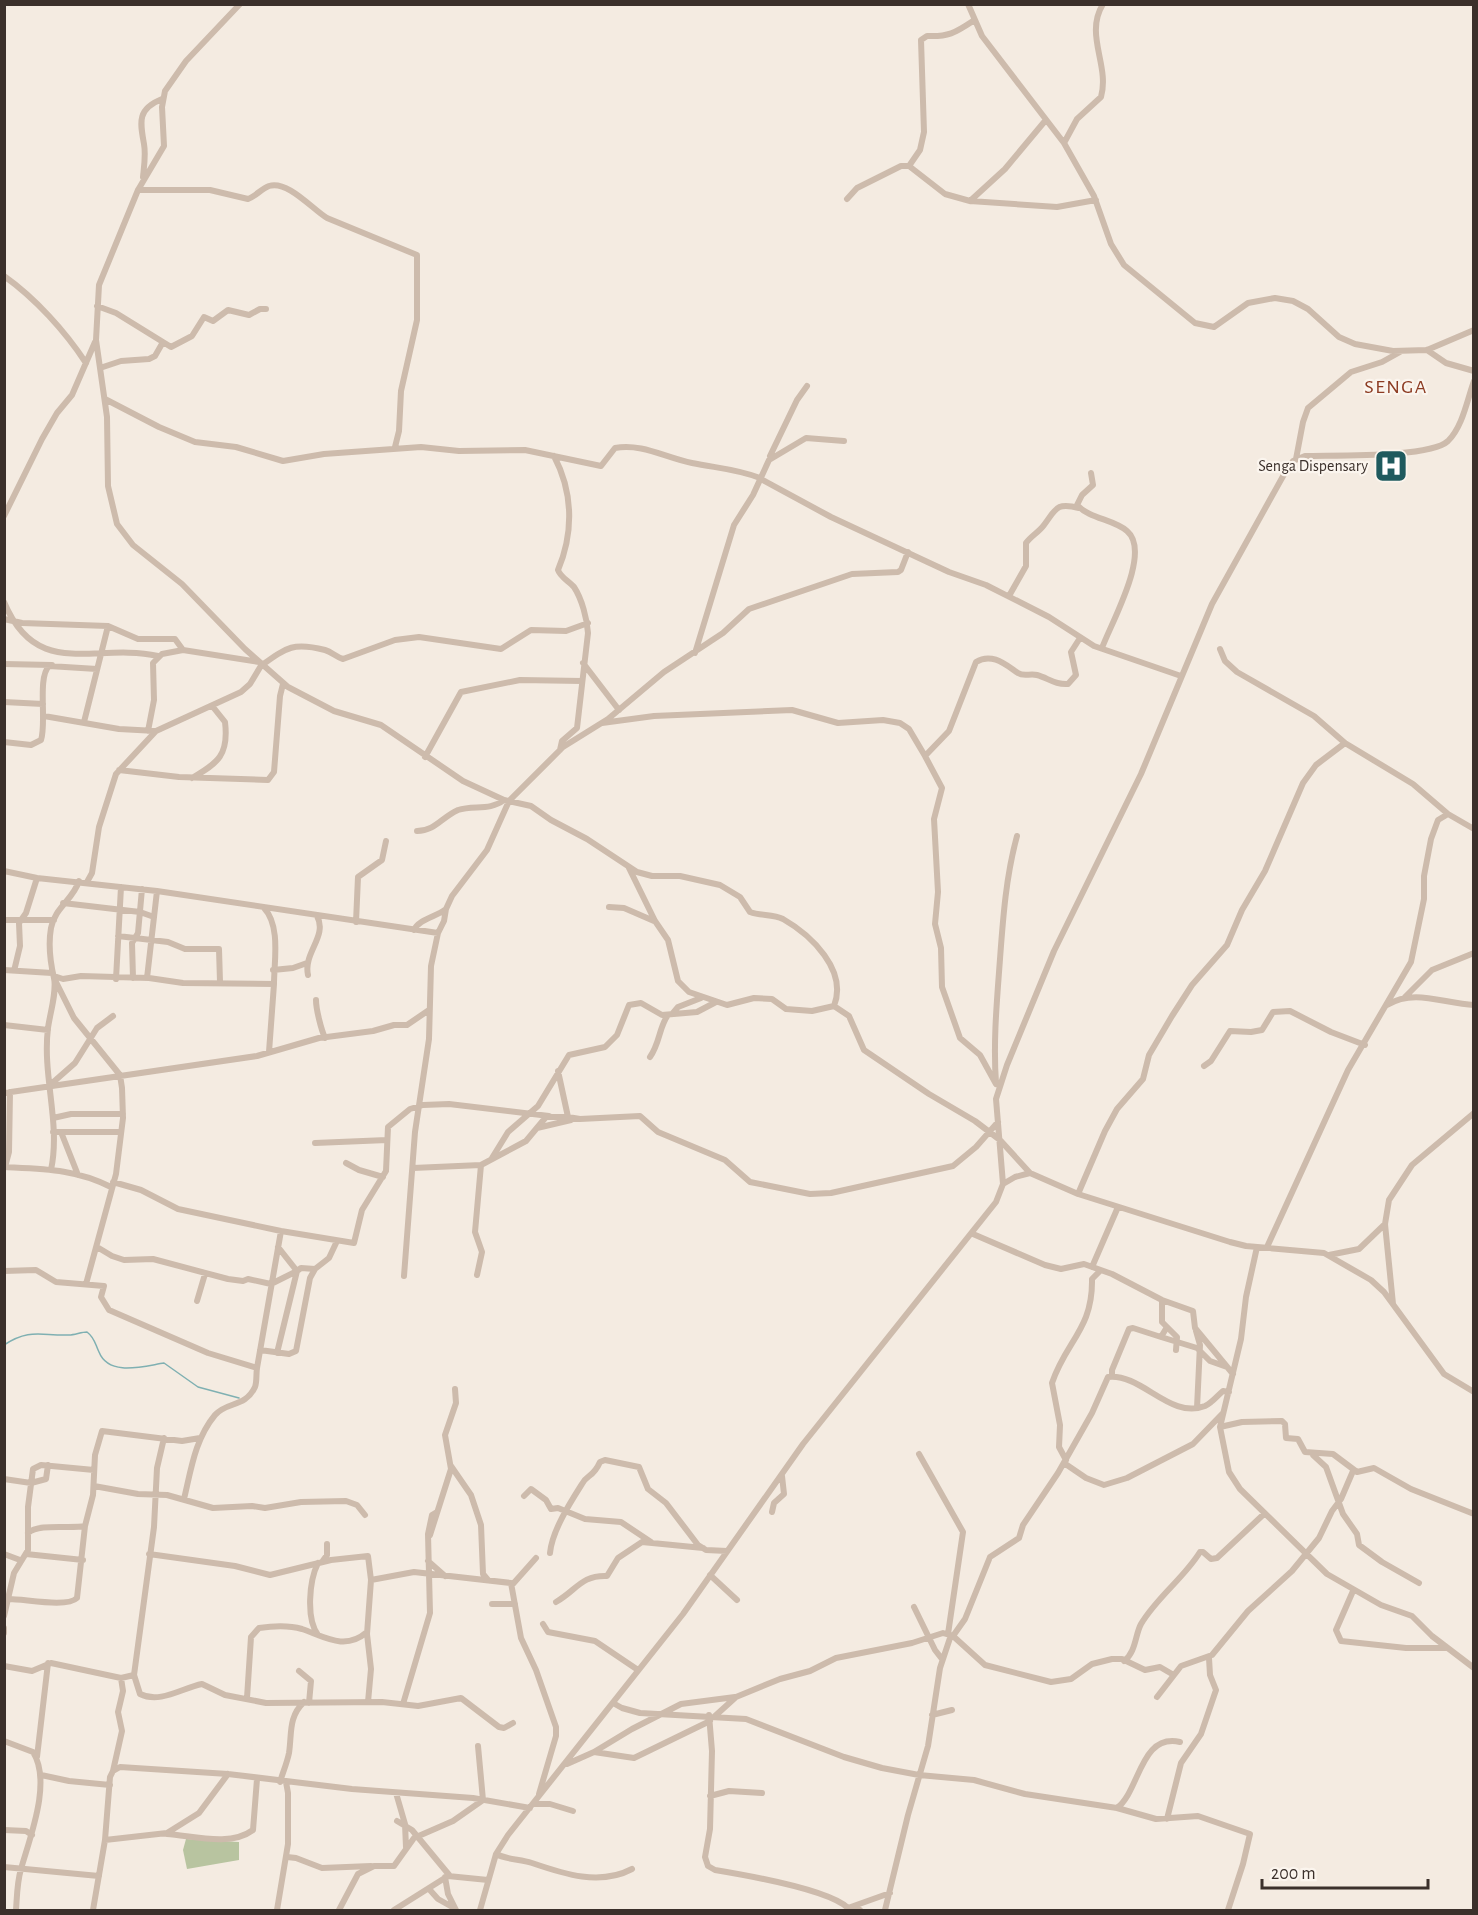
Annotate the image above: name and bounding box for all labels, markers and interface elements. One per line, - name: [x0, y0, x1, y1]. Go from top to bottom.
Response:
- district label: SENGA: [1364, 377, 1428, 397]
- hospital icon: Senga Dispensary: [1373, 448, 1409, 484]
- place label: Senga Dispensary: [1258, 458, 1368, 475]
- scale bar: [1262, 1852, 1428, 1890]
- text: 200 m: [1271, 1865, 1316, 1883]

